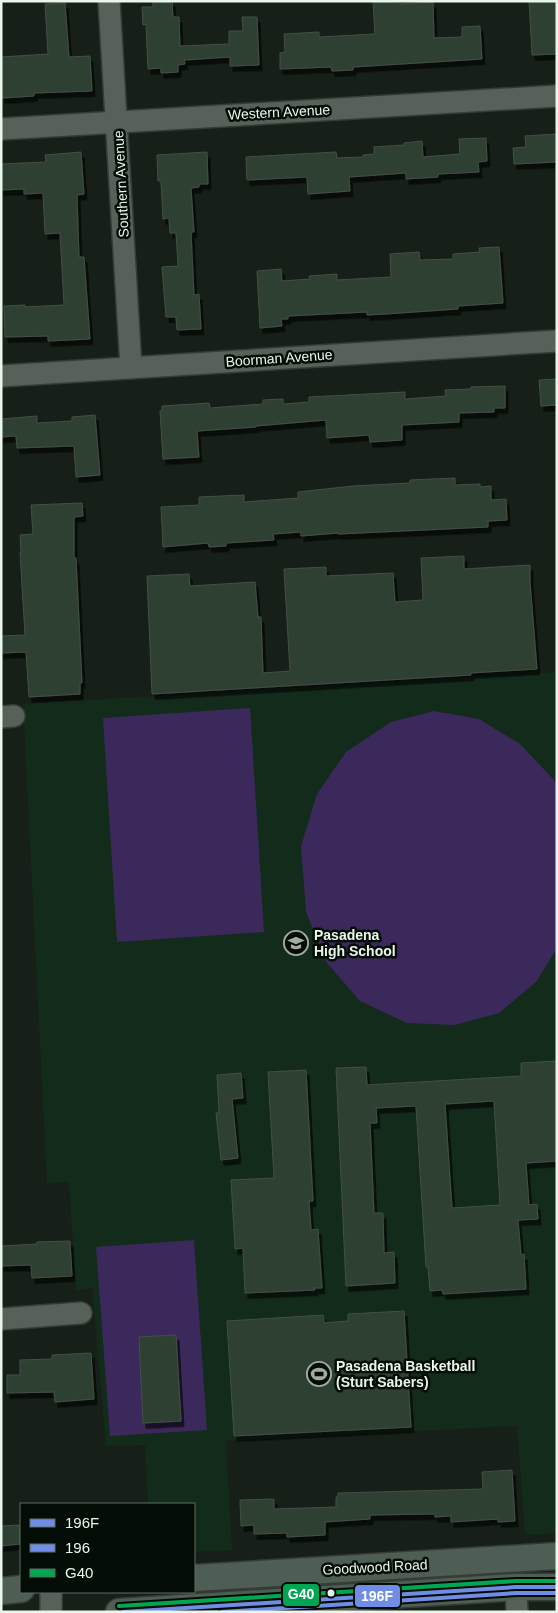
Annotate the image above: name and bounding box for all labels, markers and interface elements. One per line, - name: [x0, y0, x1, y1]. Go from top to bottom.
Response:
- street label: Western Avenue: [228, 101, 331, 123]
- street label: Southern Avenue: [110, 130, 132, 238]
- street label: Boorman Avenue: [225, 346, 333, 370]
- place label: Pasadena High School: [314, 927, 396, 959]
- school or university icon: Pasadena High School: [283, 930, 309, 956]
- place label: Pasadena Basketball (Sturt Sabers): [336, 1358, 475, 1390]
- sports icon: Pasadena Basketball (Sturt Sabers): [306, 1361, 332, 1387]
- legend: [20, 1503, 195, 1593]
- text: 196F: [65, 1514, 99, 1531]
- text: 196: [65, 1539, 90, 1556]
- street label: Goodwood Road: [322, 1556, 428, 1578]
- text: G40: [65, 1564, 93, 1581]
- line badge: G40: [282, 1583, 320, 1607]
- line badge: 196F: [354, 1584, 401, 1608]
- text: G40: [288, 1586, 314, 1602]
- unlabelled marker: [326, 1588, 336, 1598]
- text: 196F: [361, 1588, 393, 1604]

